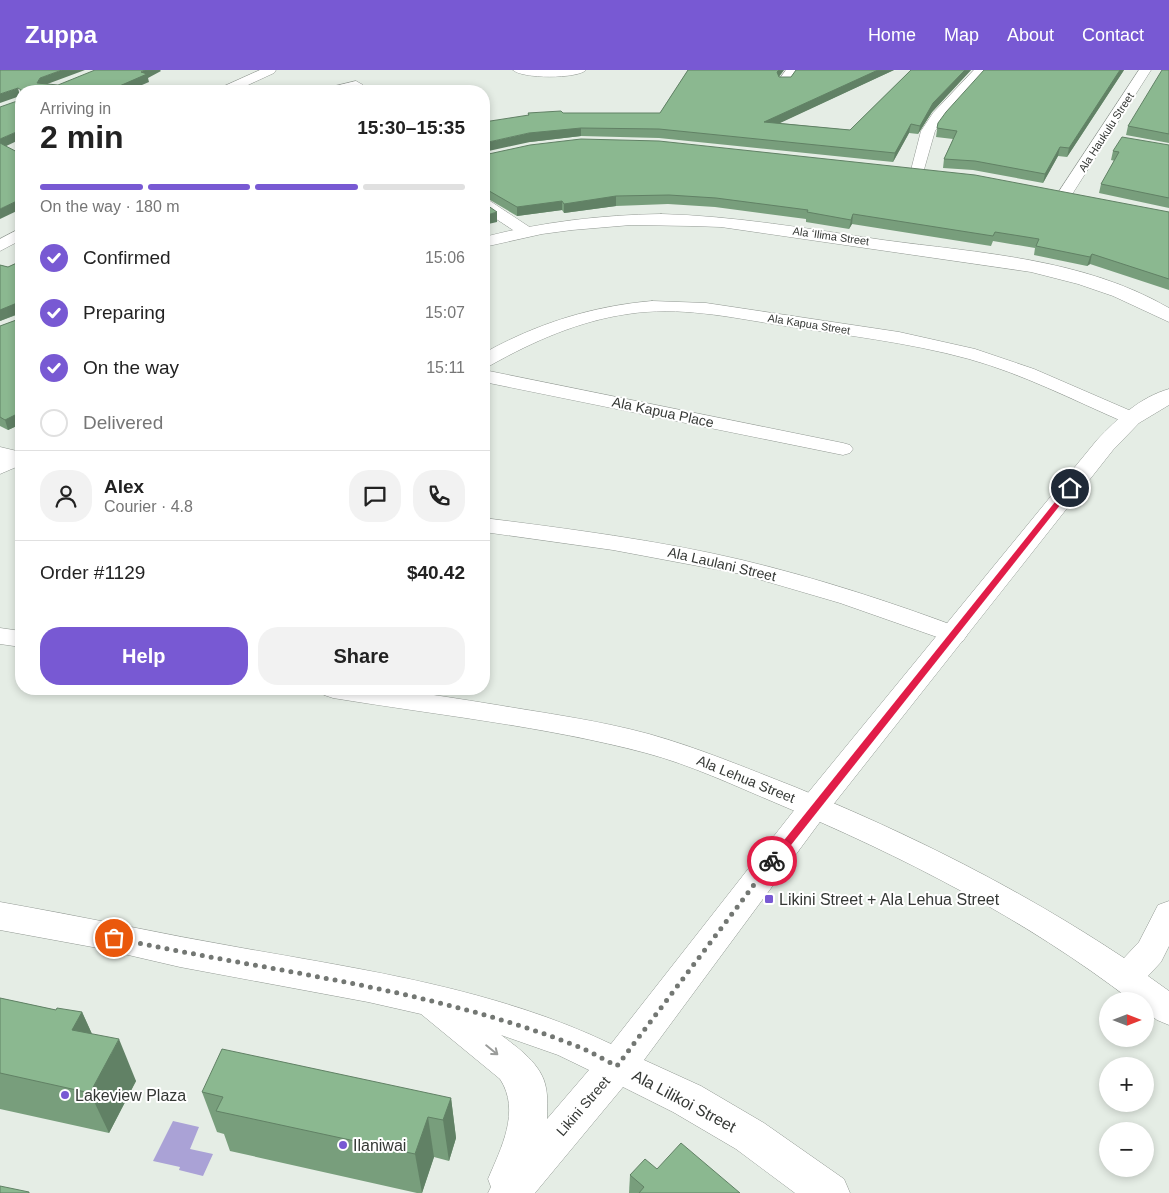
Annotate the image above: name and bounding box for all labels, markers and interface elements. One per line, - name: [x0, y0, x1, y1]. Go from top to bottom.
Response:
- text: Zuppa: [25, 21, 97, 48]
- text: Home: [868, 25, 916, 45]
- text: Map: [944, 25, 979, 45]
- text: About: [1007, 25, 1054, 45]
- text: Contact: [1082, 25, 1144, 45]
- street label: Ala Haukulu Street: [1076, 90, 1136, 174]
- text: Arriving in: [40, 100, 111, 117]
- text: 15:30–15:35: [357, 117, 465, 138]
- text: 2 min: [40, 119, 124, 155]
- text: On the way · 180 m: [40, 198, 180, 215]
- street label: Ala ʻIlima Street: [792, 225, 870, 247]
- icon: check: [40, 244, 68, 272]
- text: Confirmed: [83, 247, 171, 268]
- text: 15:06: [425, 249, 465, 266]
- icon: check: [40, 299, 68, 327]
- text: Preparing: [83, 302, 165, 323]
- text: 15:07: [425, 304, 465, 321]
- street label: Ala Kapua Street: [767, 312, 851, 336]
- icon: check: [40, 354, 68, 382]
- text: On the way: [83, 357, 179, 378]
- text: 15:11: [426, 359, 465, 376]
- street label: Ala Kapua Place: [611, 393, 715, 431]
- text: Delivered: [83, 412, 163, 433]
- pin: [1049, 467, 1091, 509]
- button: person: [40, 470, 92, 522]
- button: chat: [349, 470, 401, 522]
- button: phone: [413, 470, 465, 522]
- icon: home: [1056, 474, 1084, 502]
- text: Alex: [104, 476, 144, 497]
- text: Courier · 4.8: [104, 498, 193, 515]
- street label: Ala Laulani Street: [666, 544, 778, 584]
- text: Order #1129: [40, 562, 145, 583]
- text: $40.42: [407, 562, 465, 583]
- button: Help: [40, 627, 248, 685]
- button: Share: [258, 627, 465, 685]
- street label: Ala Lehua Street: [695, 752, 797, 806]
- courier: [747, 836, 797, 886]
- icon: bike: [758, 847, 786, 875]
- place label: Likini Street + Ala Lehua Street: [779, 891, 1000, 908]
- marker: Likini Street + Ala Lehua Street: [763, 893, 775, 905]
- pin: [93, 917, 135, 959]
- icon: bag: [100, 924, 128, 952]
- north arrow: [1099, 992, 1154, 1048]
- map controls: [1099, 992, 1154, 1177]
- one-way arrow: [485, 1044, 498, 1055]
- button: +: [1099, 1057, 1154, 1112]
- street label: Ala Lilikoi Street: [629, 1067, 739, 1136]
- street label: Likini Street: [553, 1073, 613, 1139]
- place label: Lakeview Plaza: [75, 1087, 186, 1104]
- marker: Lakeview Plaza: [59, 1089, 71, 1101]
- button: −: [1099, 1122, 1154, 1177]
- place label: Ilaniwai: [353, 1137, 406, 1154]
- marker: Ilaniwai: [337, 1139, 349, 1151]

